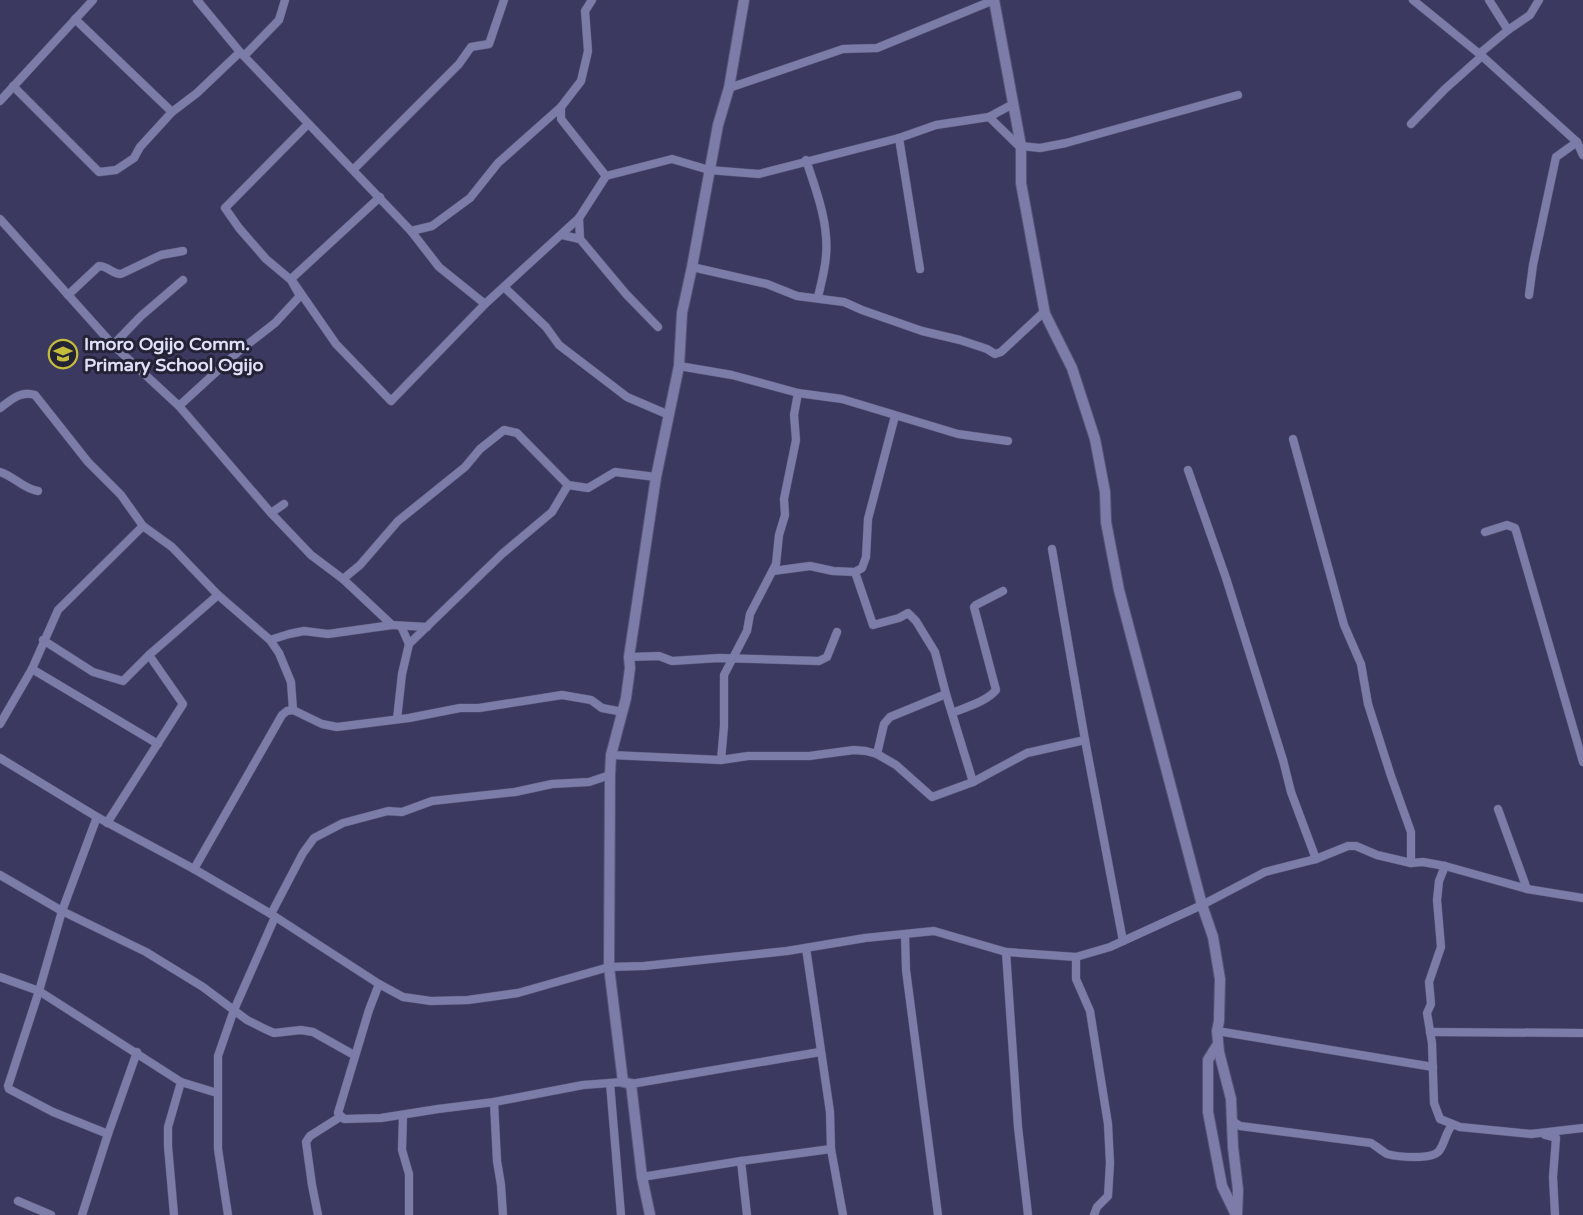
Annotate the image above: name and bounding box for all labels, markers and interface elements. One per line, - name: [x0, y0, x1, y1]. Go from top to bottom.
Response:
- place label: Imoro Ogijo Comm. Primary School Ogijo: [84, 333, 264, 376]
- school or university icon: Imoro Ogijo Comm. Primary School Ogijo: [47, 338, 79, 370]

